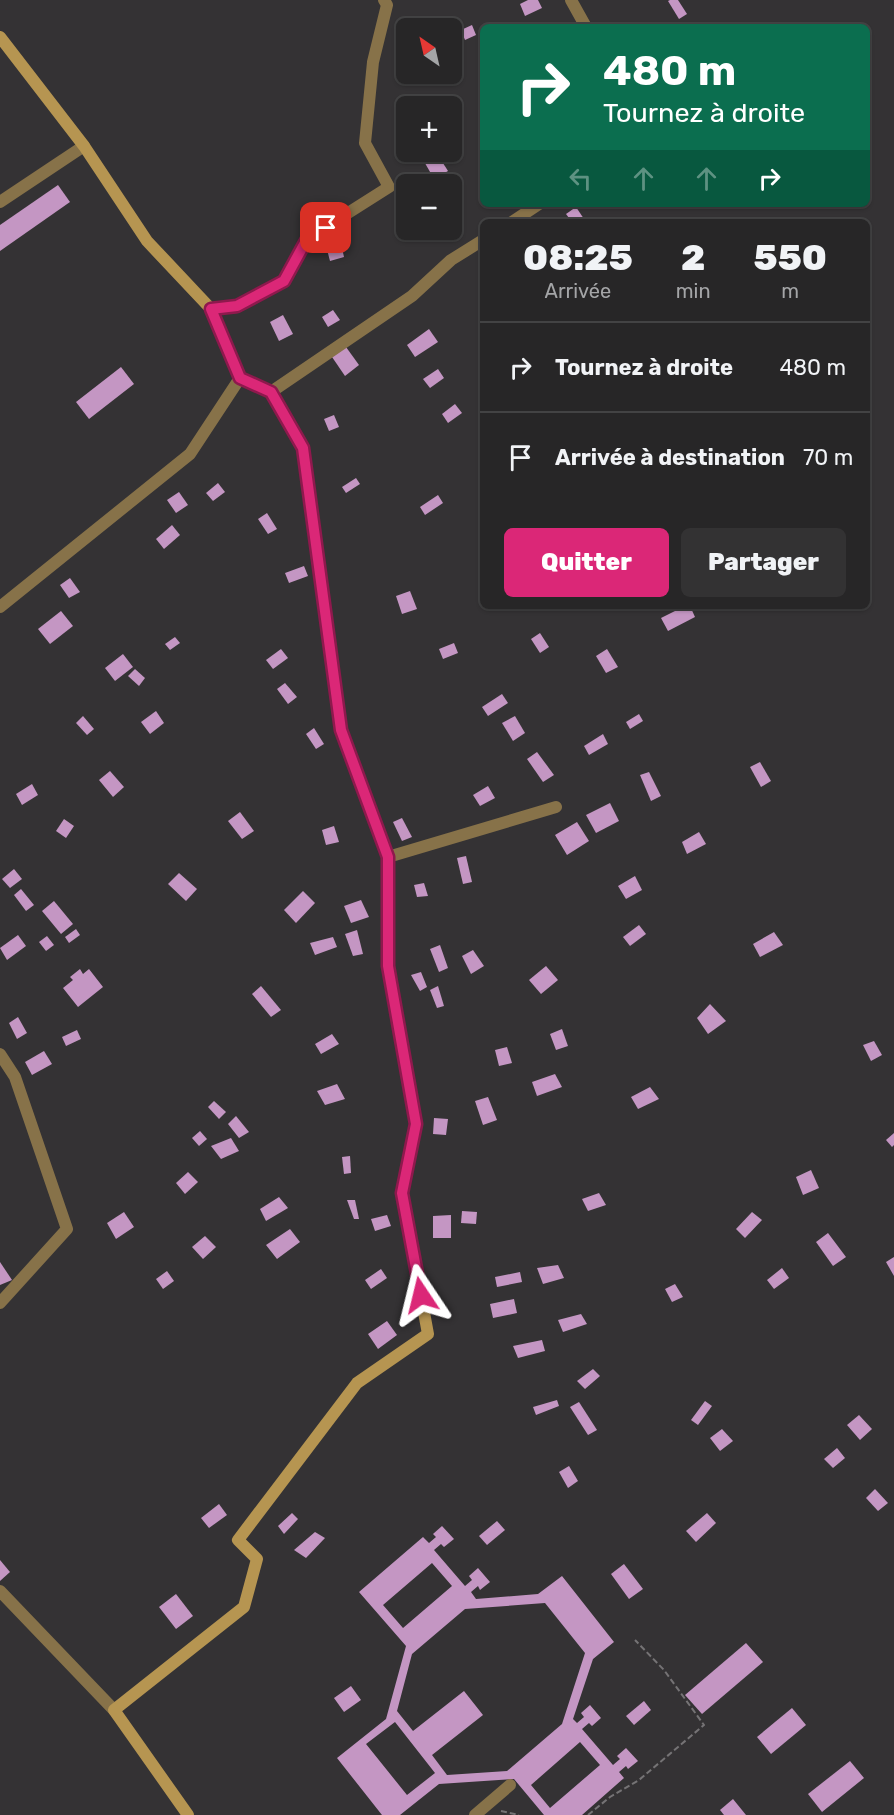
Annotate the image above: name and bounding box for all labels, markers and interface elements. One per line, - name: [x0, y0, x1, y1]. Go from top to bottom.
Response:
- north arrow: [396, 18, 462, 84]
- map controls: [396, 18, 462, 240]
- text: 480 m: [603, 46, 736, 96]
- icon: right: [504, 48, 582, 126]
- button: +: [396, 96, 462, 162]
- text: Tournez à droite: [603, 97, 805, 129]
- icon: left: [564, 162, 597, 195]
- icon: ahead: [627, 162, 660, 195]
- icon: ahead: [690, 162, 723, 195]
- icon: right: [753, 162, 786, 195]
- button: −: [396, 174, 462, 240]
- pin: [300, 202, 351, 253]
- icon: arrive: [309, 211, 342, 244]
- text: 08:25: [523, 236, 633, 279]
- text: 2: [681, 236, 705, 279]
- text: 550: [754, 236, 827, 279]
- text: Arrivée: [545, 279, 611, 303]
- text: min: [676, 279, 711, 303]
- text: m: [781, 279, 799, 303]
- icon: right: [504, 351, 537, 384]
- text: Tournez à droite: [555, 354, 733, 381]
- text: 480 m: [779, 354, 846, 381]
- icon: arrive: [504, 441, 537, 474]
- text: Arrivée à destination: [555, 444, 785, 471]
- text: 70 m: [803, 444, 853, 471]
- button: Quitter: [504, 528, 669, 597]
- button: Partager: [681, 528, 846, 597]
- position arrow: [389, 1263, 453, 1327]

